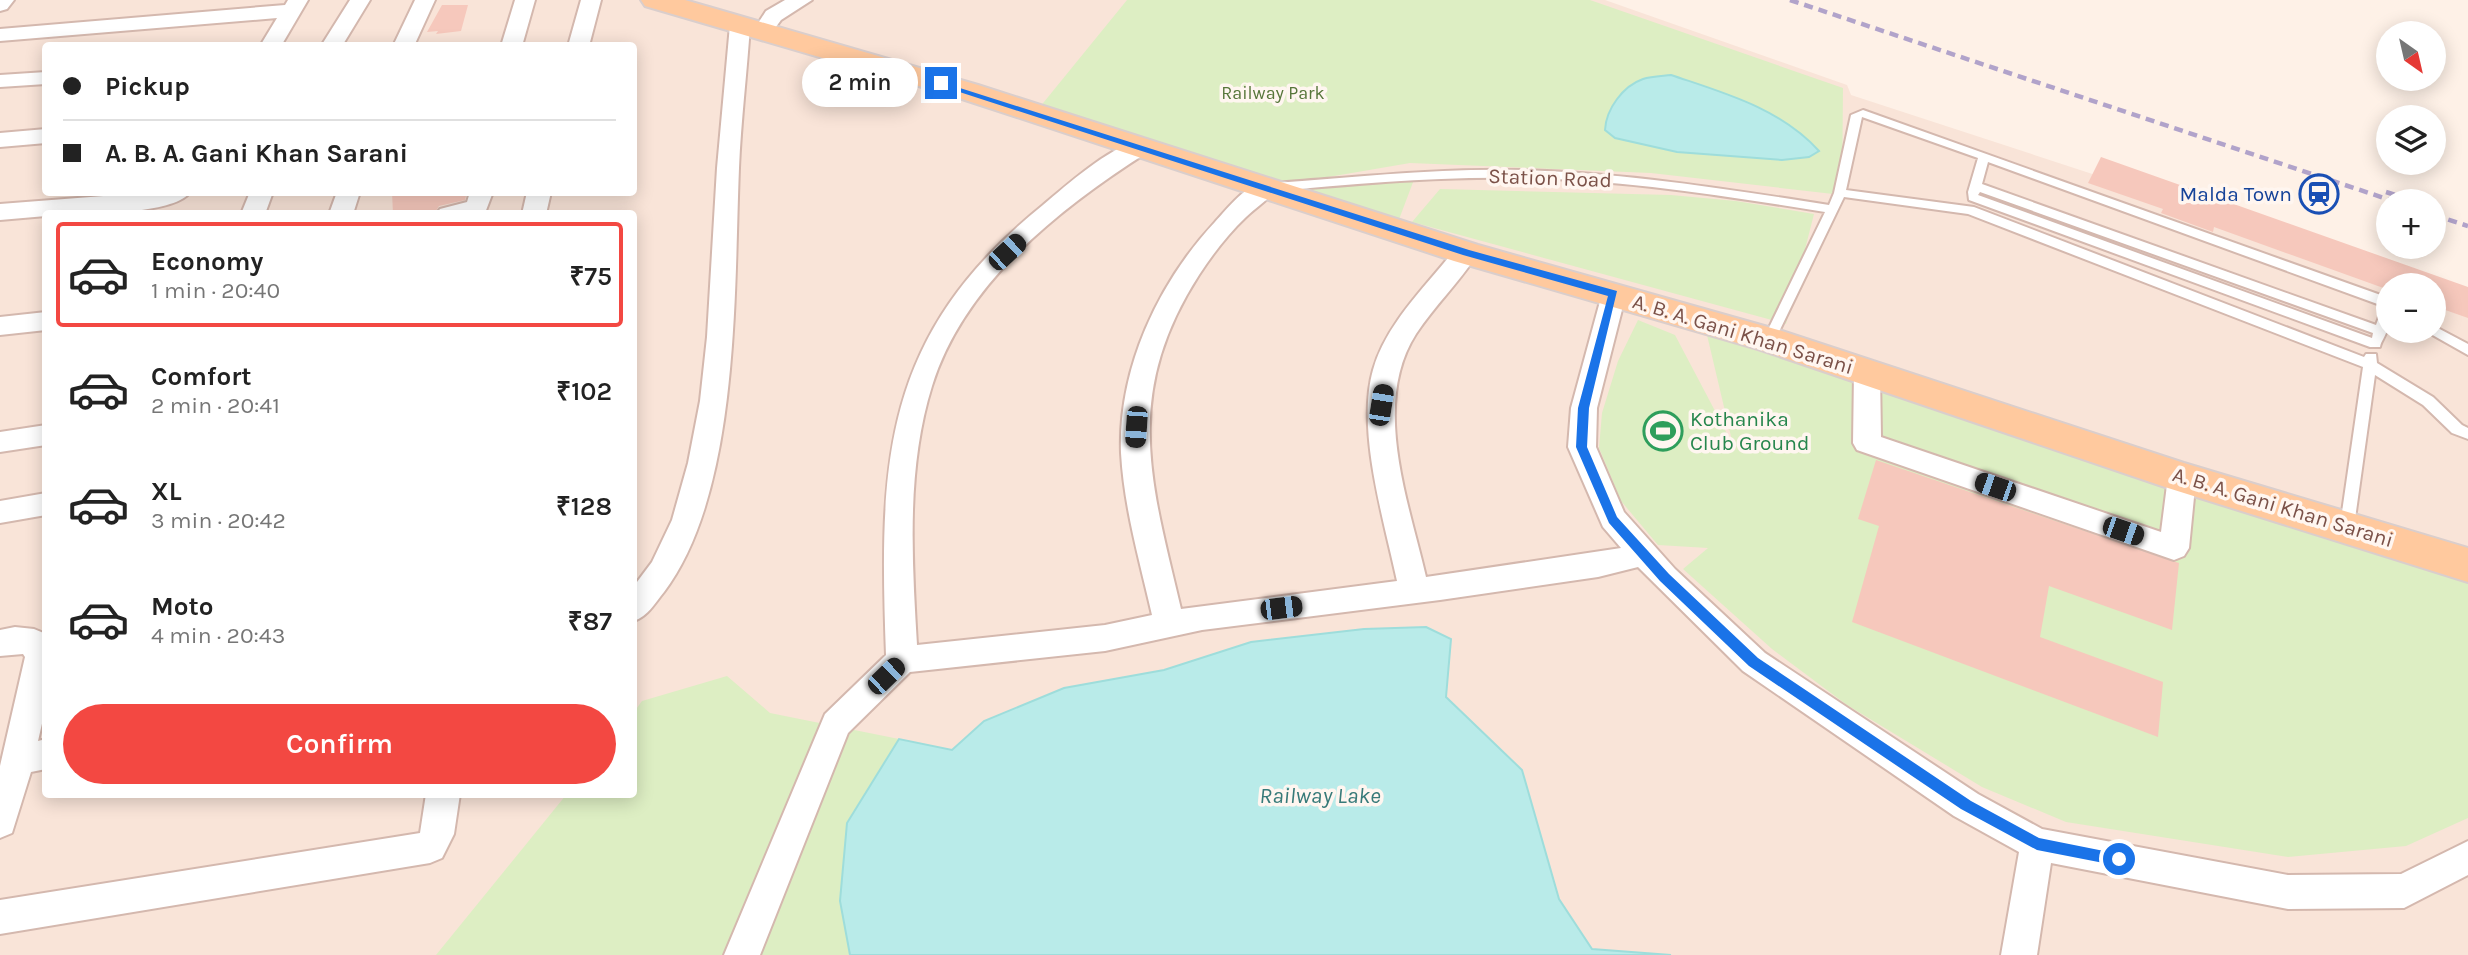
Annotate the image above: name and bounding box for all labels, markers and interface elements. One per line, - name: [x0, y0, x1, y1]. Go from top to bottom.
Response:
- north arrow: [2376, 21, 2446, 91]
- map controls: [2376, 21, 2446, 343]
- callout: 2 min: [801, 58, 916, 108]
- route end: [925, 67, 957, 99]
- text: 2 min: [829, 69, 891, 96]
- text: Pickup: [105, 71, 190, 102]
- park label: Railway Park: [1221, 82, 1325, 104]
- button: layers: [2376, 105, 2446, 175]
- text: A. B. A. Gani Khan Sarani: [105, 138, 408, 169]
- street label: Station Road: [1488, 164, 1612, 192]
- station icon: Malda Town: [2298, 173, 2340, 215]
- place label: Malda Town: [2180, 182, 2292, 206]
- button: +: [2376, 189, 2446, 259]
- car: [985, 230, 1030, 274]
- icon: car: [67, 243, 130, 306]
- text: Economy: [151, 246, 263, 277]
- text: ₹75: [569, 261, 612, 292]
- button: −: [2376, 273, 2446, 343]
- text: 1 min · 20:40: [151, 277, 280, 304]
- street label: A. B. A. Gani Khan Sarani: [1630, 289, 1856, 379]
- icon: car: [67, 358, 130, 421]
- text: Comfort: [151, 361, 252, 392]
- text: ₹102: [556, 376, 612, 407]
- car: [1368, 383, 1395, 427]
- text: 2 min · 20:41: [151, 392, 280, 419]
- car: [1125, 405, 1148, 449]
- place label: Kothanika Club Ground: [1690, 407, 1809, 455]
- sports icon: Kothanika Club Ground: [1642, 410, 1684, 452]
- street label: A. B. A. Gani Khan Sarani: [2170, 462, 2396, 552]
- car: [1972, 470, 2019, 504]
- icon: car: [67, 473, 130, 536]
- text: XL: [151, 476, 182, 507]
- text: ₹128: [556, 491, 612, 522]
- text: 3 min · 20:42: [151, 507, 286, 534]
- car: [2100, 514, 2147, 548]
- icon: car: [67, 588, 130, 651]
- text: Moto: [151, 591, 213, 622]
- car: [1259, 595, 1304, 621]
- text: ₹87: [568, 606, 612, 637]
- text: 4 min · 20:43: [151, 622, 285, 649]
- car: [864, 654, 909, 698]
- button: Confirm: [63, 704, 616, 784]
- water label: Railway Lake: [1259, 782, 1381, 809]
- route start: [2103, 843, 2135, 875]

